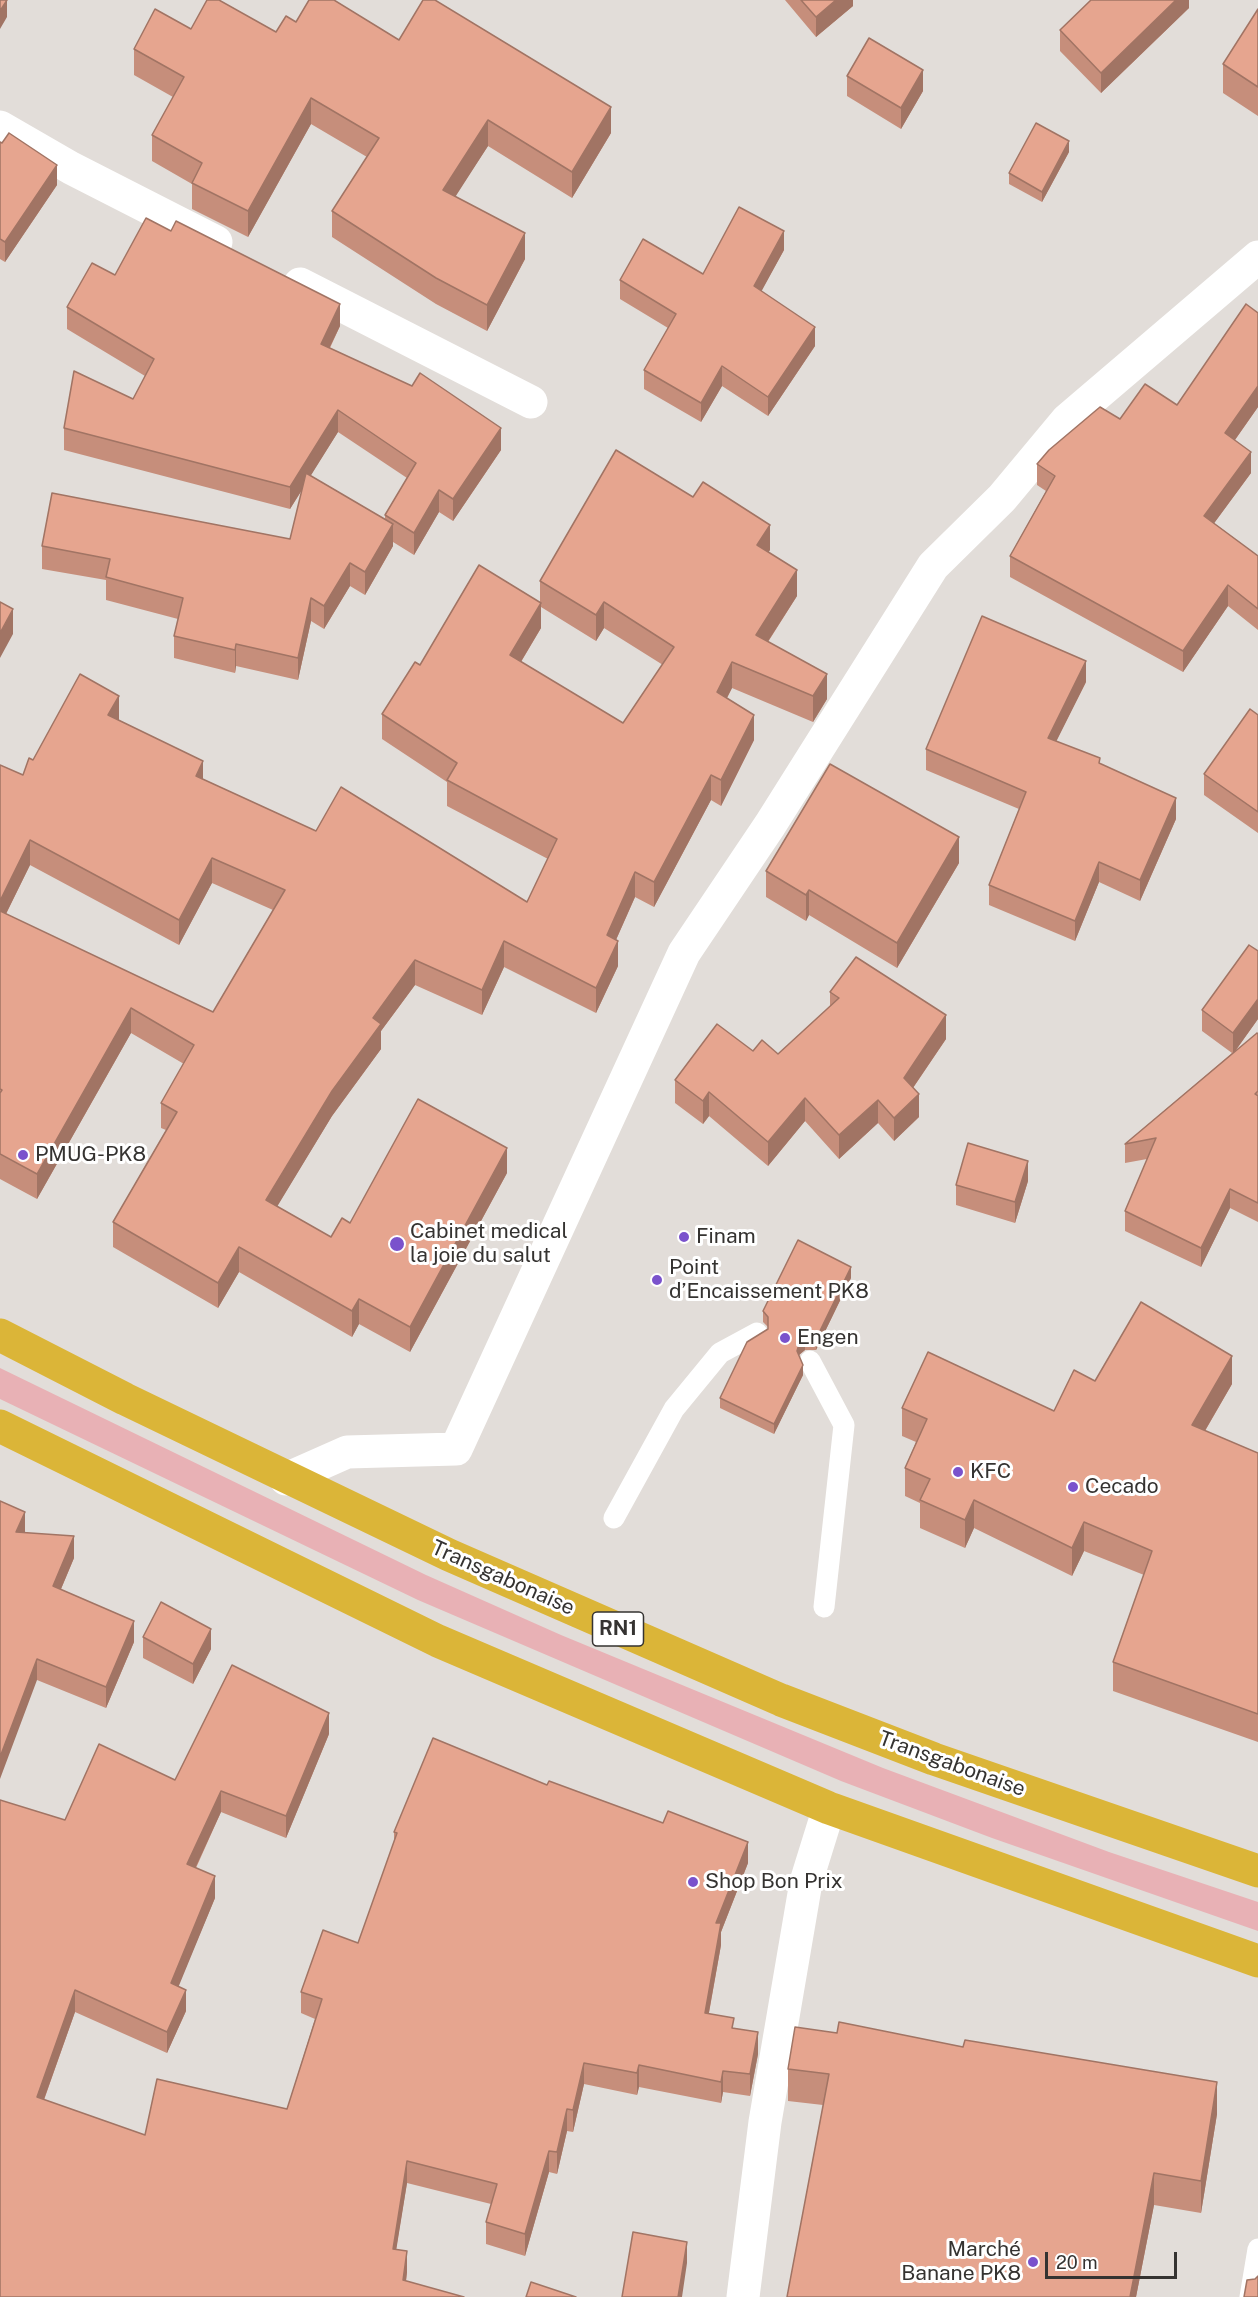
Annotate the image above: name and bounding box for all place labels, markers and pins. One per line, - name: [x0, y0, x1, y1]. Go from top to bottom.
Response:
- place label: PMUG-PK8: [35, 1142, 146, 1168]
- marker: PMUG-PK8: [16, 1148, 30, 1162]
- place label: Cabinet medical la joie du salut: [410, 1219, 568, 1269]
- place label: Finam: [696, 1224, 756, 1250]
- marker: Finam: [677, 1230, 691, 1244]
- marker: Cabinet medical la joie du salut: [388, 1235, 406, 1253]
- place label: Point d’Encaissement PK8: [669, 1255, 869, 1305]
- marker: Point d’Encaissement PK8: [650, 1273, 664, 1287]
- place label: Engen: [797, 1325, 859, 1351]
- marker: Engen: [778, 1331, 792, 1345]
- place label: KFC: [970, 1459, 1011, 1485]
- marker: KFC: [951, 1465, 965, 1479]
- place label: Cecado: [1085, 1474, 1159, 1500]
- marker: Cecado: [1066, 1480, 1080, 1494]
- place label: Shop Bon Prix: [705, 1869, 843, 1895]
- marker: Shop Bon Prix: [686, 1875, 700, 1889]
- place label: Marché Banane PK8: [901, 2237, 1021, 2287]
- marker: Marché Banane PK8: [1026, 2255, 1040, 2269]

